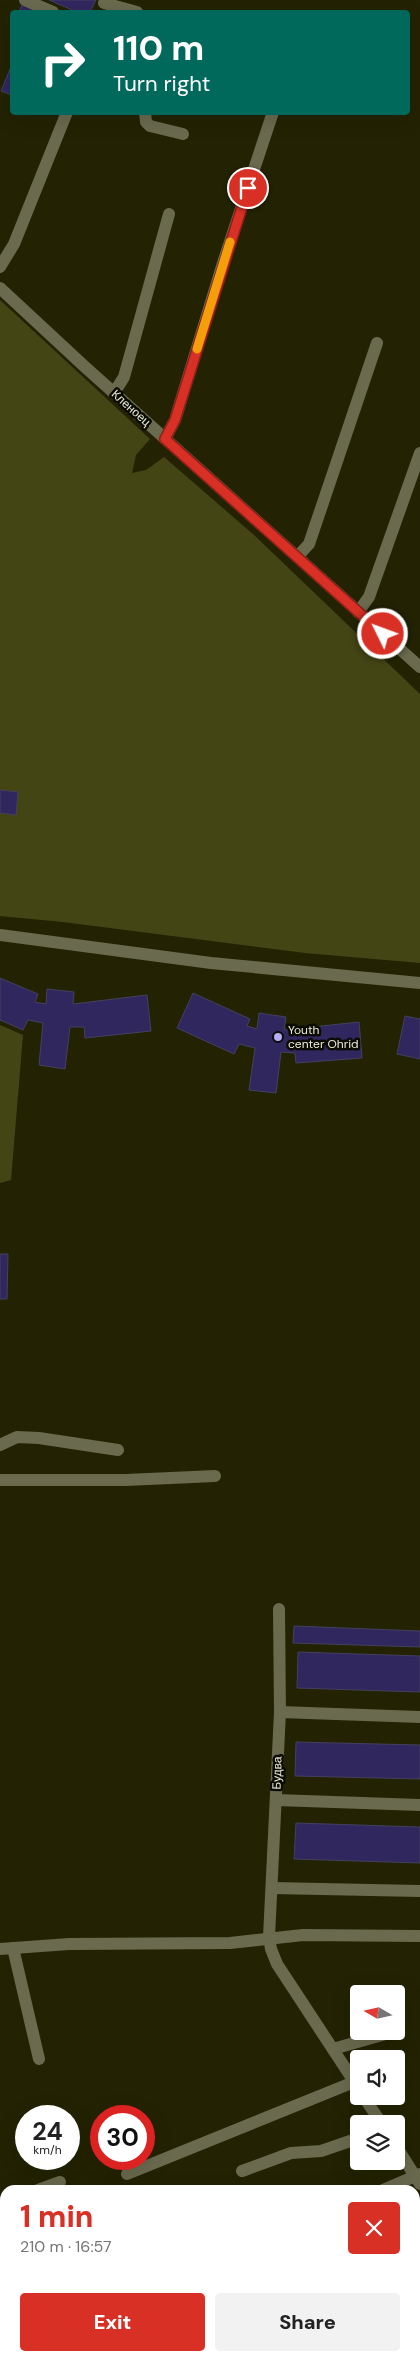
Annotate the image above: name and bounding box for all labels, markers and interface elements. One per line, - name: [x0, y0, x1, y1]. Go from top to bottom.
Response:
- text: 110 m: [113, 25, 204, 71]
- icon: right: [30, 30, 95, 95]
- text: Turn right: [113, 69, 210, 98]
- pin: [227, 167, 269, 209]
- icon: arrive: [234, 174, 262, 202]
- street label: Кленоец: [108, 386, 154, 430]
- position arrow: [356, 607, 408, 659]
- place label: Youth center Ohrid: [288, 1022, 359, 1052]
- marker: Youth center Ohrid: [272, 1031, 284, 1043]
- street label: Будва: [268, 1756, 286, 1790]
- north arrow: [350, 1985, 405, 2040]
- map controls: [350, 1985, 405, 2170]
- button: sound: [350, 2050, 405, 2105]
- speed limit sign: 30: [90, 2105, 155, 2170]
- text: 24: [32, 2115, 63, 2148]
- button: layers: [350, 2115, 405, 2170]
- text: km/h: [33, 2142, 62, 2158]
- text: 1 min: [20, 2197, 93, 2236]
- button: close: [348, 2202, 400, 2254]
- text: 210 m · 16:57: [20, 2236, 112, 2257]
- button: Exit: [20, 2293, 205, 2351]
- button: Share: [215, 2293, 400, 2351]

